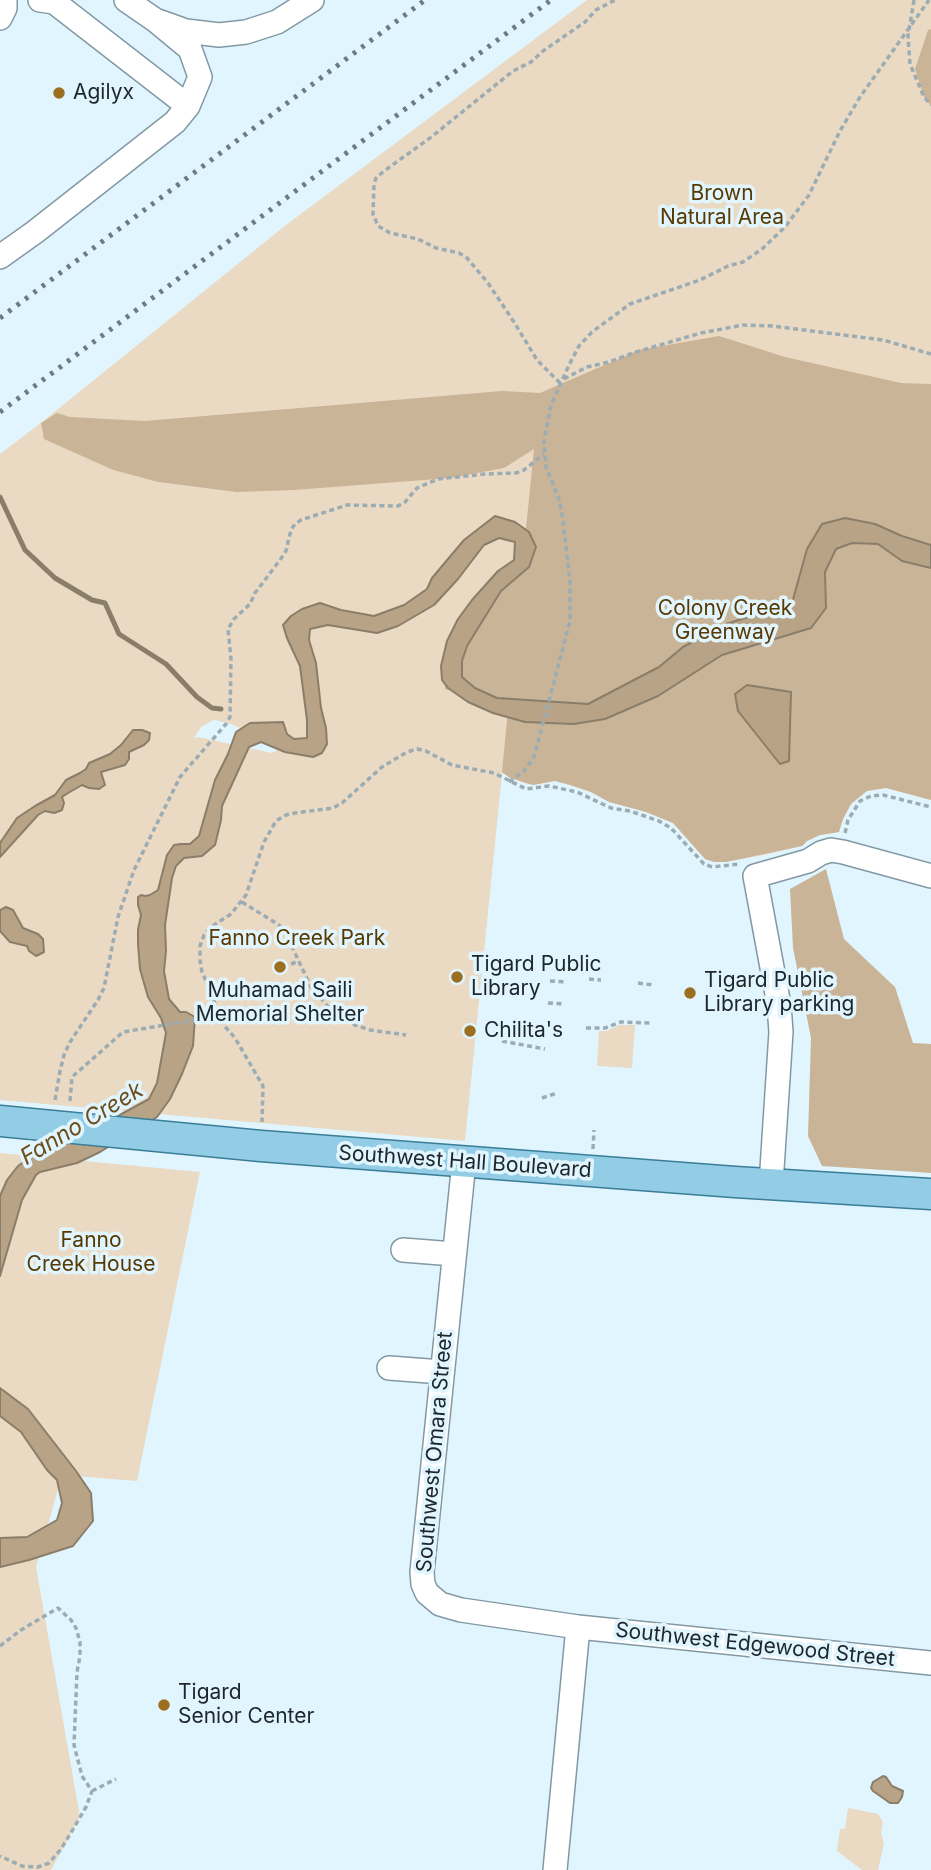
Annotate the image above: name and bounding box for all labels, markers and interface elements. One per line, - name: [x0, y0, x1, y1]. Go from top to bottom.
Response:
- place label: Agilyx: [73, 80, 134, 106]
- marker: Agilyx: [51, 85, 67, 101]
- park label: Brown Natural Area: [660, 181, 784, 231]
- park label: Colony Creek Greenway: [658, 596, 792, 646]
- park label: Fanno Creek Park: [209, 926, 385, 952]
- place label: Tigard Public Library: [471, 952, 601, 1002]
- marker: Muhamad Saili Memorial Shelter: [272, 959, 288, 975]
- place label: Tigard Public Library parking: [704, 968, 854, 1018]
- marker: Tigard Public Library: [449, 969, 465, 985]
- place label: Muhamad Saili Memorial Shelter: [196, 978, 364, 1028]
- marker: Tigard Public Library parking: [682, 985, 698, 1001]
- place label: Chilita's: [484, 1018, 563, 1044]
- marker: Chilita's: [462, 1023, 478, 1039]
- water label: Fanno Creek: [16, 1077, 148, 1171]
- street label: Southwest Hall Boulevard: [338, 1141, 592, 1183]
- park label: Fanno Creek House: [27, 1228, 155, 1278]
- street label: Southwest Omara Street: [412, 1330, 458, 1574]
- street label: Southwest Edgewood Street: [614, 1618, 896, 1672]
- place label: Tigard Senior Center: [178, 1680, 314, 1730]
- marker: Tigard Senior Center: [156, 1697, 172, 1713]

